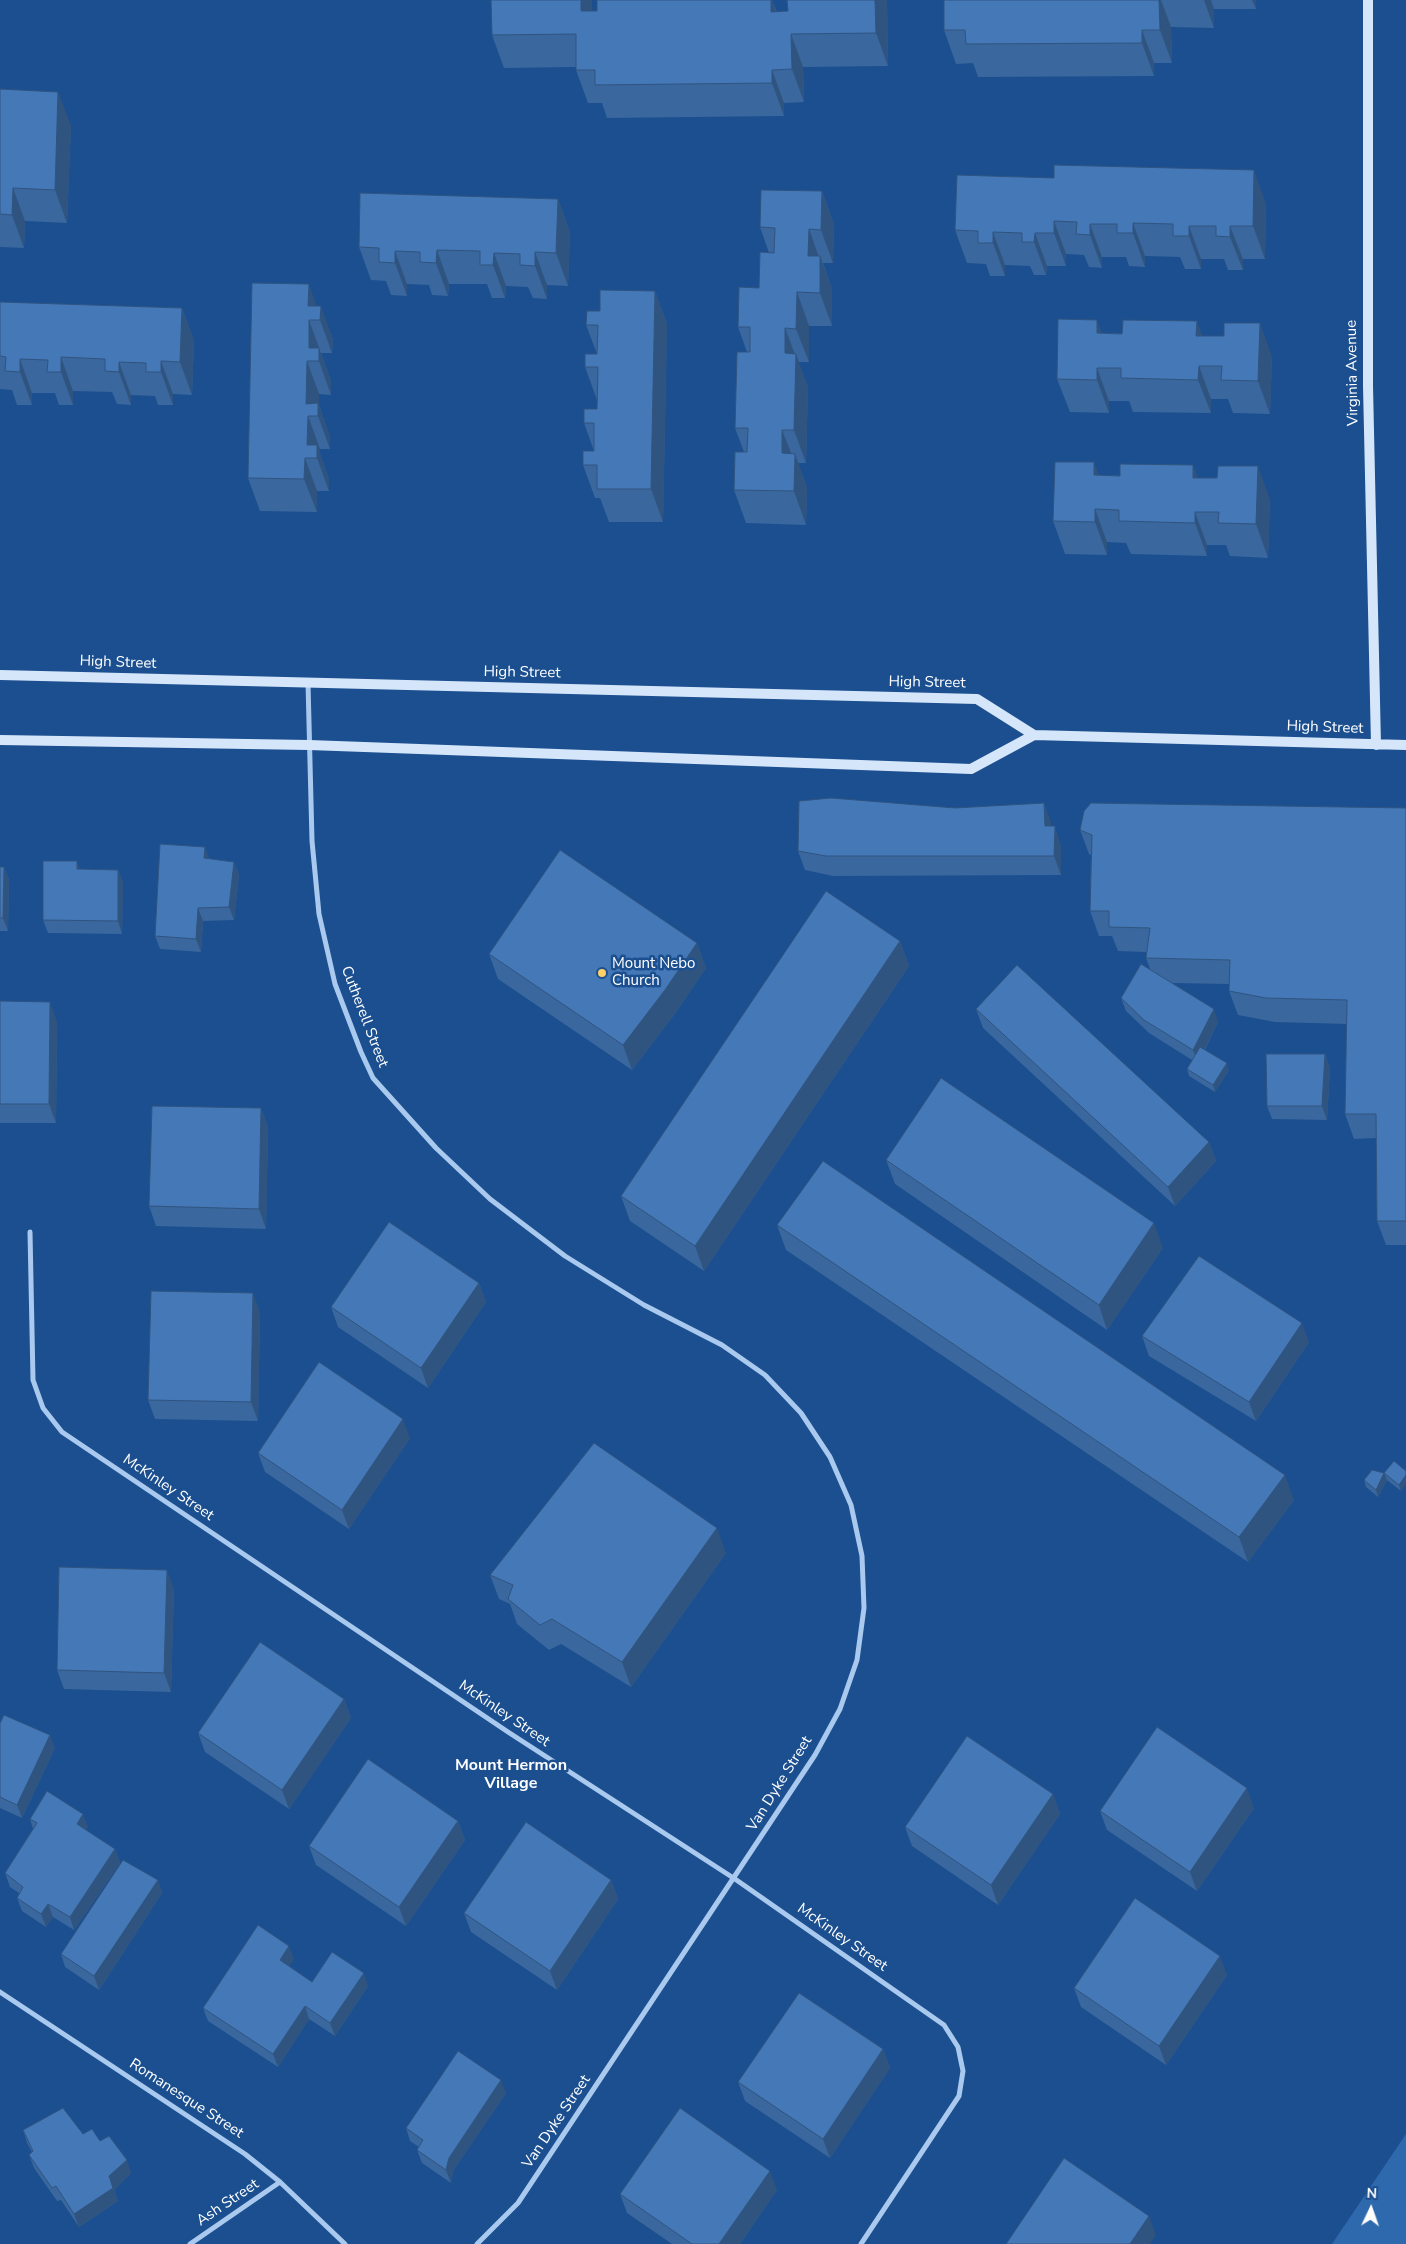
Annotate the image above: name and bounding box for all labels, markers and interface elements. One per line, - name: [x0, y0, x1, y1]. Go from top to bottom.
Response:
- street label: Virginia Avenue: [1343, 320, 1363, 426]
- street label: High Street: [79, 653, 157, 673]
- street label: High Street: [483, 663, 561, 683]
- street label: High Street: [888, 673, 966, 693]
- street label: High Street: [1286, 718, 1364, 738]
- place label: Mount Nebo Church: [612, 955, 695, 990]
- street label: Cutherell Street: [336, 964, 392, 1070]
- marker: Mount Nebo Church: [596, 967, 608, 979]
- street label: McKinley Street: [119, 1451, 217, 1525]
- street label: McKinley Street: [455, 1677, 553, 1751]
- street label: Van Dyke Street: [744, 1733, 816, 1835]
- district label: Mount Hermon Village: [455, 1756, 567, 1794]
- street label: McKinley Street: [793, 1900, 891, 1976]
- street label: Romanesque Street: [125, 2055, 247, 2143]
- street label: Van Dyke Street: [519, 2072, 595, 2172]
- street label: Ash Street: [193, 2176, 263, 2230]
- north arrow: [1346, 2184, 1396, 2234]
- text: N: [1366, 2184, 1378, 2203]

